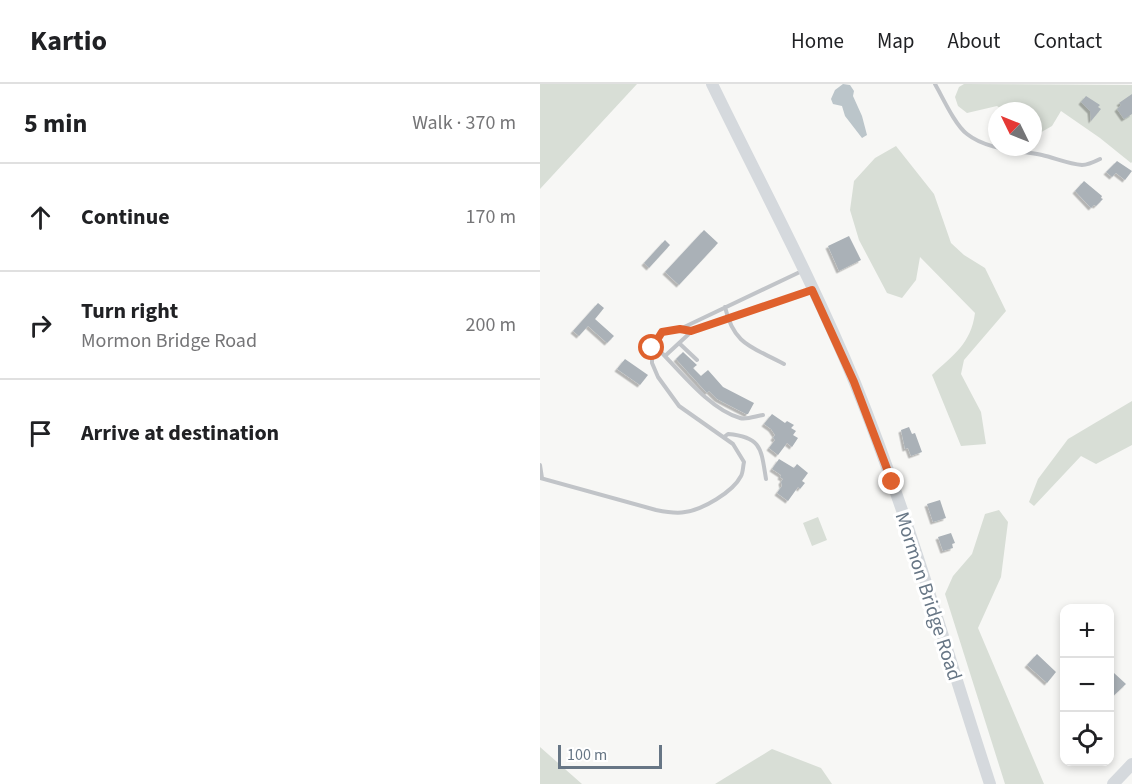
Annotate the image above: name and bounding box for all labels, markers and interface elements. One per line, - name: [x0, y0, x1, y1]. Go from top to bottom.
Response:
- text: Kartio: [30, 21, 107, 61]
- text: Home: [791, 26, 844, 56]
- text: Map: [877, 26, 915, 56]
- text: About: [948, 26, 1000, 56]
- text: Contact: [1033, 26, 1102, 56]
- north arrow: [988, 102, 1042, 156]
- text: 5 min: [24, 105, 87, 142]
- text: Walk · 370 m: [412, 109, 516, 137]
- icon: ahead: [24, 201, 57, 234]
- text: Continue: [81, 201, 170, 233]
- text: 170 m: [466, 203, 516, 231]
- text: Turn right: [81, 295, 178, 327]
- icon: right: [24, 309, 57, 342]
- text: 200 m: [466, 311, 516, 339]
- text: Mormon Bridge Road: [81, 327, 257, 355]
- route start: [638, 334, 664, 360]
- icon: arrive: [24, 417, 57, 450]
- text: Arrive at destination: [81, 417, 279, 449]
- route end: [878, 468, 904, 494]
- street label: Mormon Bridge Road: [888, 508, 969, 684]
- map controls: [1060, 604, 1114, 766]
- button: +: [1060, 604, 1114, 658]
- button: −: [1060, 658, 1114, 712]
- button: locate: [1060, 712, 1114, 766]
- scale bar: [558, 742, 662, 770]
- text: 100 m: [567, 744, 607, 766]

